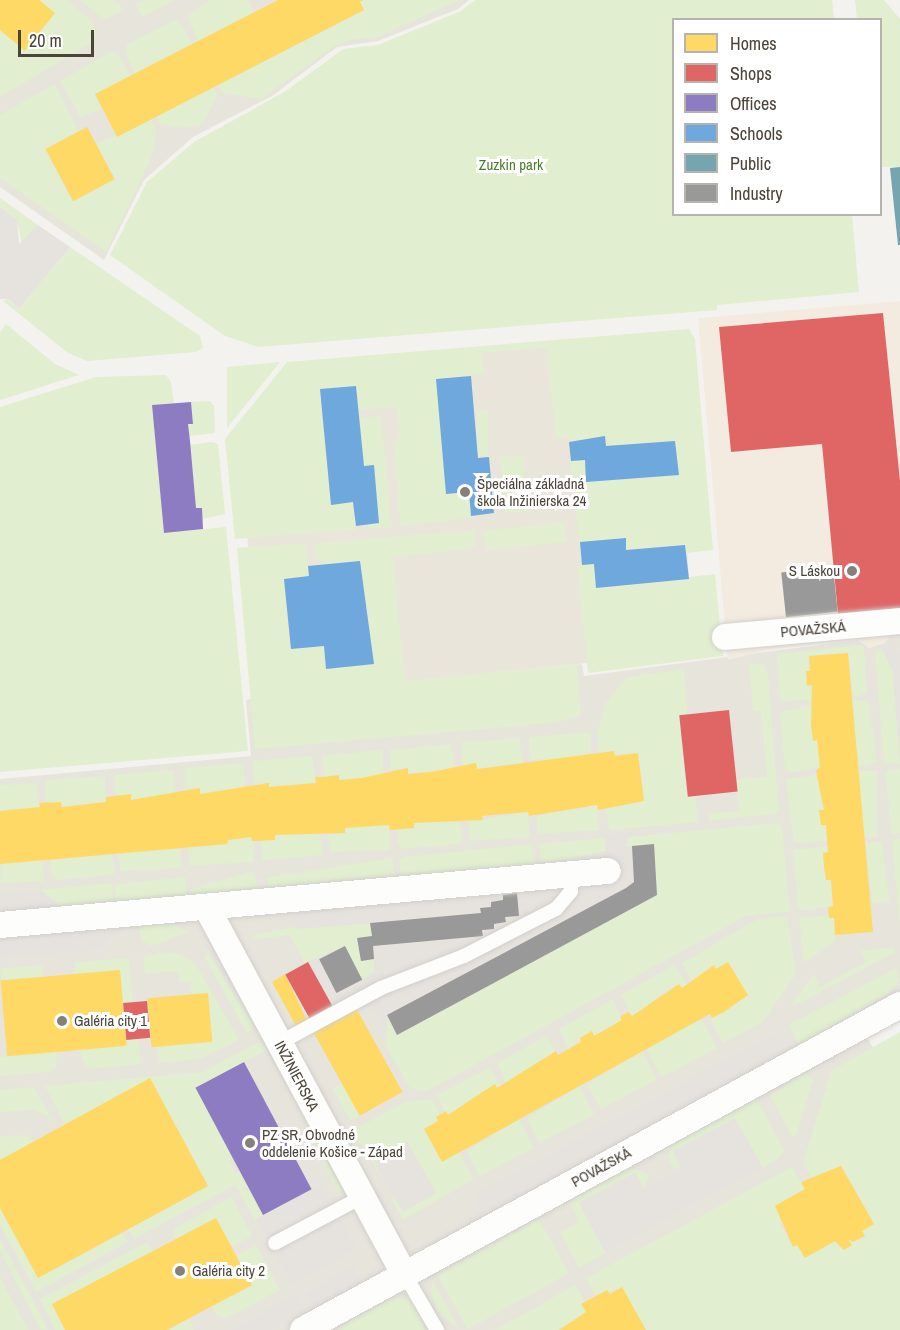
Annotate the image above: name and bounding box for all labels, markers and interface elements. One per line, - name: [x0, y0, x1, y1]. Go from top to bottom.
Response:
- scale bar: [21, 18, 98, 56]
- legend: [672, 18, 882, 216]
- text: 20 m: [29, 28, 62, 53]
- text: Homes: [730, 31, 777, 56]
- text: Shops: [730, 61, 772, 86]
- text: Offices: [730, 91, 777, 116]
- text: Schools: [730, 121, 783, 146]
- text: Public: [730, 151, 771, 176]
- park label: Zuzkin park: [479, 156, 543, 174]
- text: Industry: [730, 181, 783, 206]
- place label: Špeciálna základná škola Inžinierska 24: [477, 474, 586, 509]
- marker: Špeciálna základná škola Inžinierska 24: [458, 485, 472, 499]
- place label: S Láskou: [789, 562, 840, 580]
- marker: S Láskou: [845, 564, 859, 578]
- street label: POVAŽSKÁ: [780, 617, 846, 641]
- place label: Galéria city 1: [74, 1012, 147, 1030]
- marker: Galéria city 1: [55, 1014, 69, 1028]
- street label: INŽINIERSKA: [271, 1038, 323, 1114]
- place label: PZ SR, Obvodné oddelenie Košice - Západ: [262, 1125, 403, 1160]
- marker: PZ SR, Obvodné oddelenie Košice - Západ: [243, 1136, 257, 1150]
- street label: POVAŽSKÁ: [568, 1143, 634, 1191]
- place label: Galéria city 2: [192, 1262, 265, 1280]
- marker: Galéria city 2: [173, 1264, 187, 1278]

